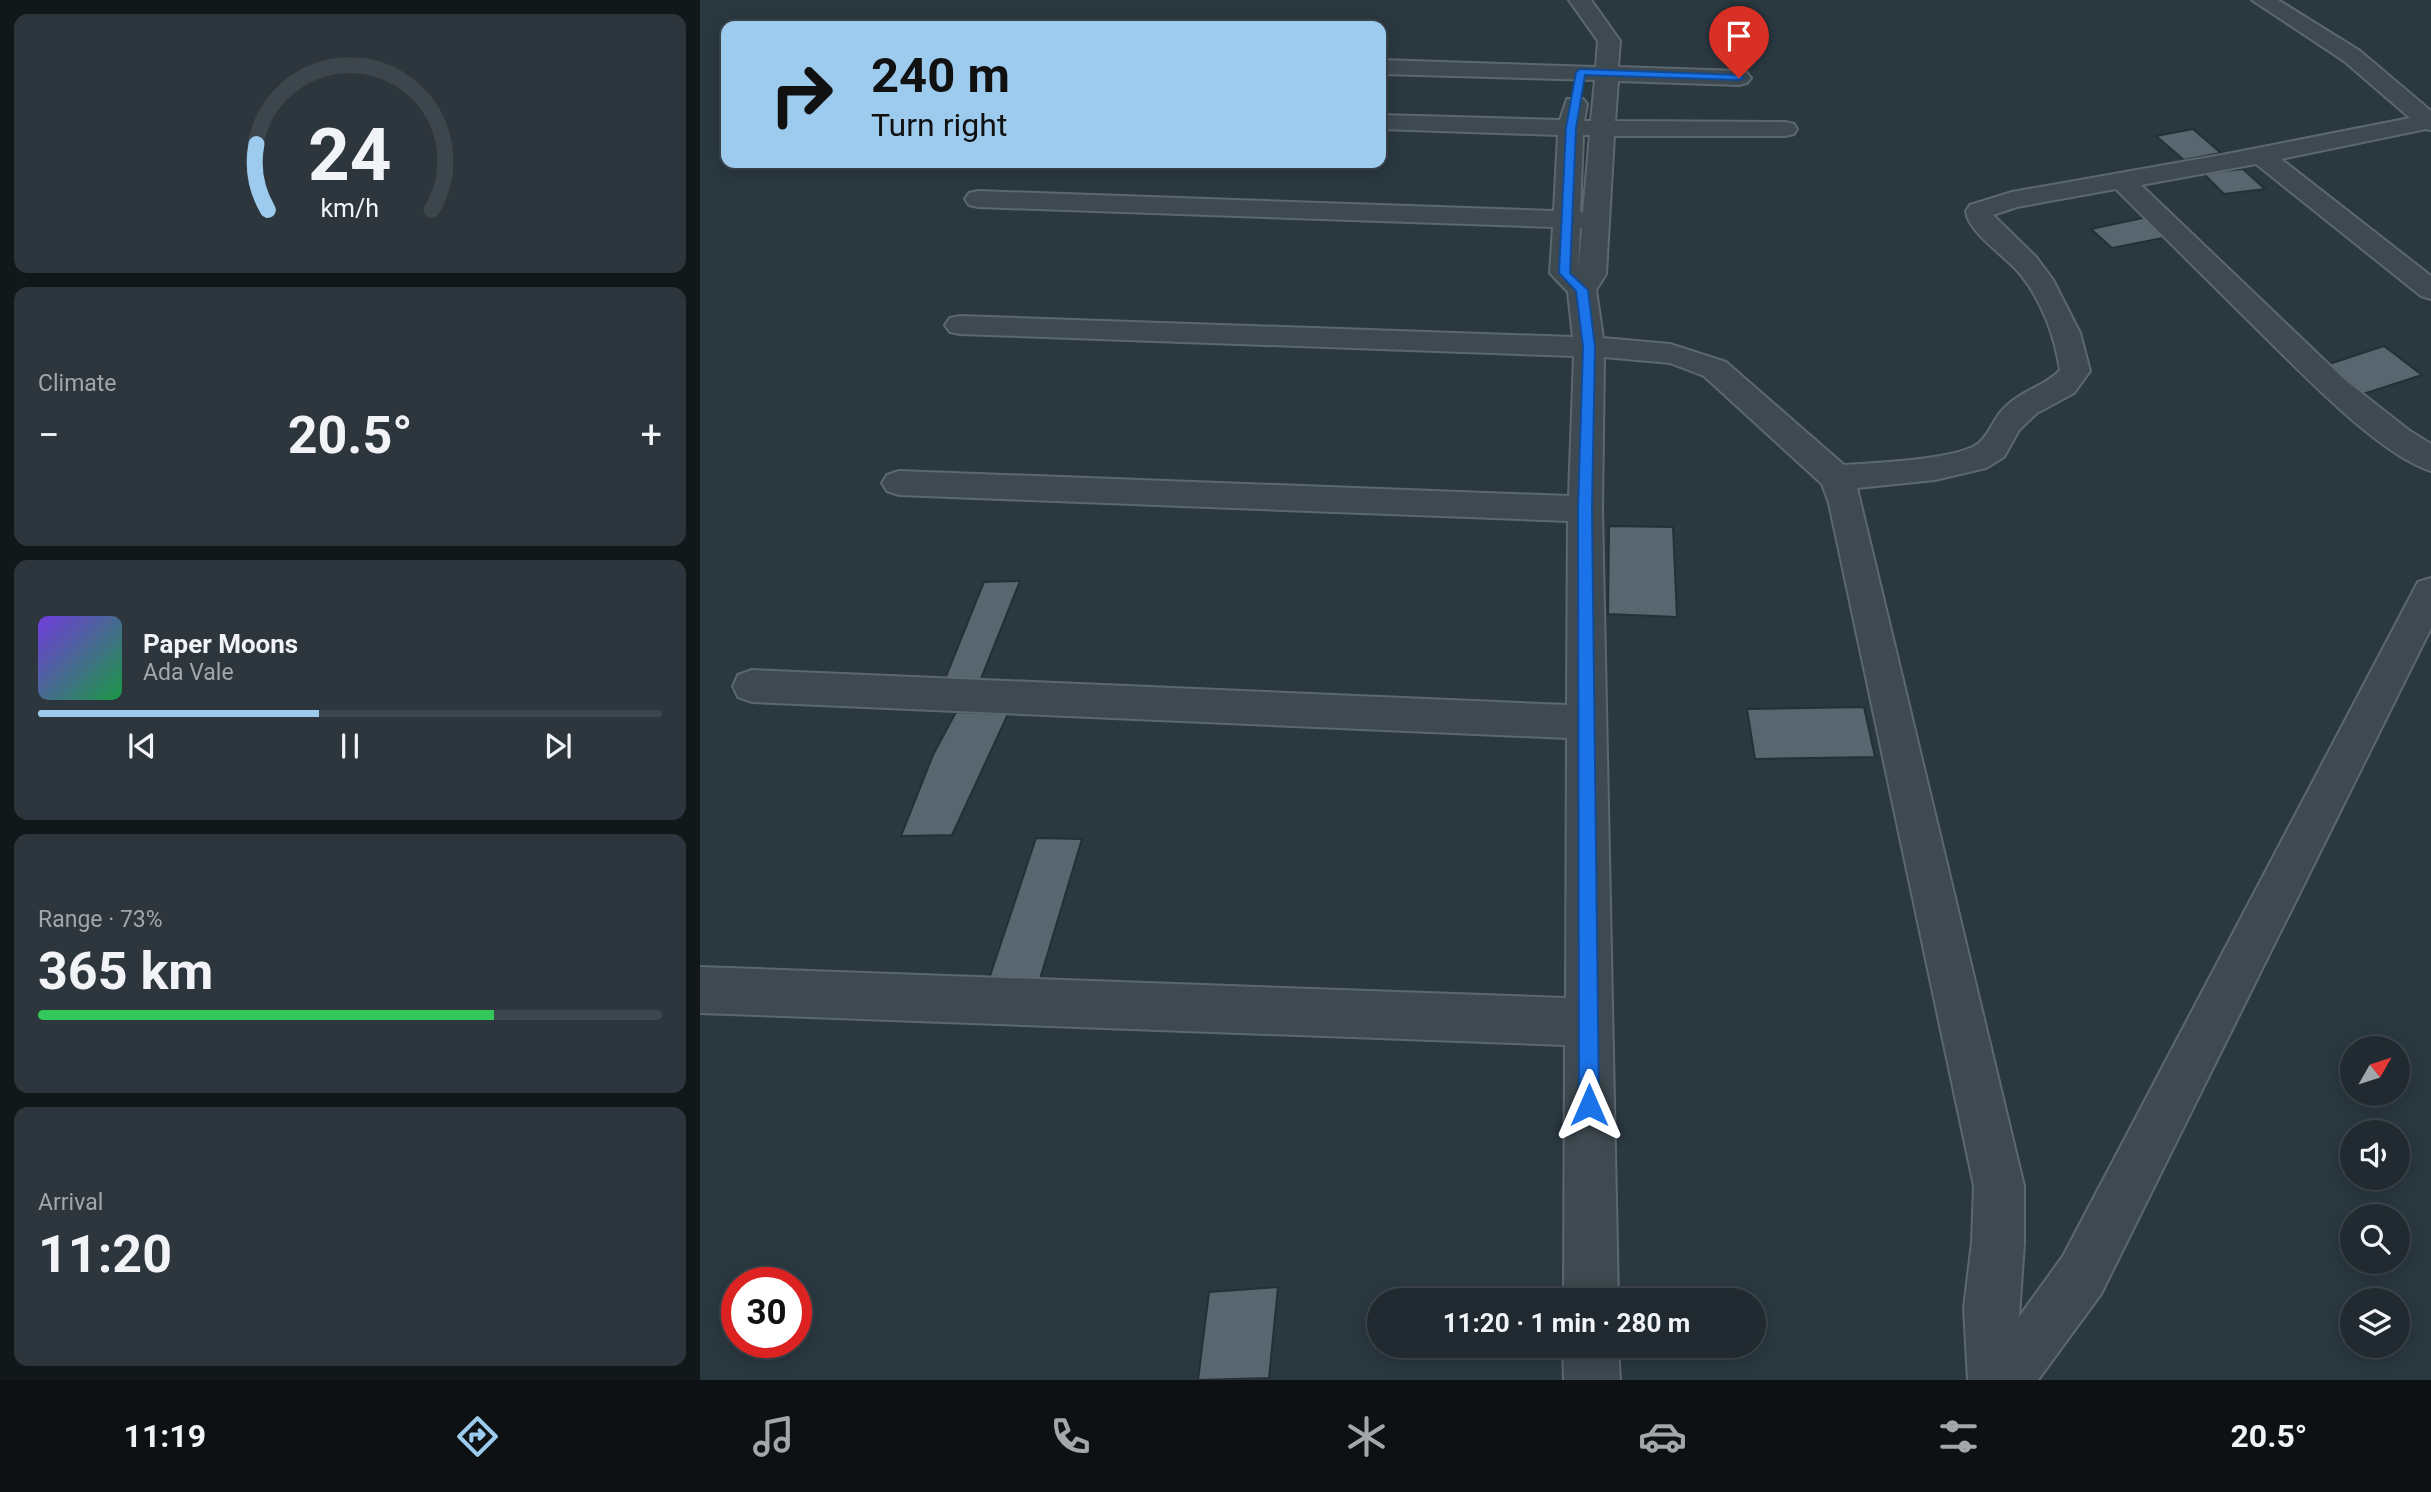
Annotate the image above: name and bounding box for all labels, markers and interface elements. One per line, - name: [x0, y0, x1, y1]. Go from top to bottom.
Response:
- pin: [1709, 6, 1769, 78]
- icon: arrive: [1720, 17, 1758, 55]
- text: 240 m: [871, 47, 1010, 104]
- icon: right: [756, 49, 847, 140]
- text: Turn right: [871, 106, 1007, 144]
- text: 24: [308, 112, 392, 198]
- text: km/h: [321, 193, 379, 222]
- text: Climate: [38, 370, 117, 397]
- text: 20.5°: [288, 405, 413, 466]
- text: −: [38, 413, 60, 457]
- text: +: [640, 413, 662, 457]
- text: Paper Moons: [143, 629, 298, 659]
- text: Ada Vale: [143, 659, 234, 686]
- icon: previous: [123, 727, 161, 765]
- icon: pause: [331, 727, 369, 765]
- icon: next: [539, 727, 577, 765]
- text: Range · 73%: [38, 906, 163, 933]
- text: 365 km: [38, 941, 213, 1002]
- north arrow: [2340, 1036, 2410, 1106]
- map controls: [2340, 1036, 2410, 1358]
- position arrow: [1552, 1068, 1626, 1142]
- button: sound: [2340, 1120, 2410, 1190]
- text: Arrival: [38, 1189, 103, 1216]
- button: search: [2340, 1204, 2410, 1274]
- text: 11:20: [38, 1224, 172, 1285]
- speed limit sign: 30: [721, 1267, 812, 1358]
- button: layers: [2340, 1288, 2410, 1358]
- text: 11:20 · 1 min · 280 m: [1443, 1308, 1690, 1338]
- icon: directions: [453, 1412, 502, 1461]
- icon: music: [749, 1412, 798, 1461]
- icon: phone: [1046, 1412, 1095, 1461]
- icon: climate: [1342, 1412, 1391, 1461]
- icon: car: [1638, 1412, 1687, 1461]
- icon: filters: [1934, 1412, 1983, 1461]
- text: 11:19: [124, 1417, 206, 1455]
- text: 20.5°: [2230, 1417, 2307, 1455]

